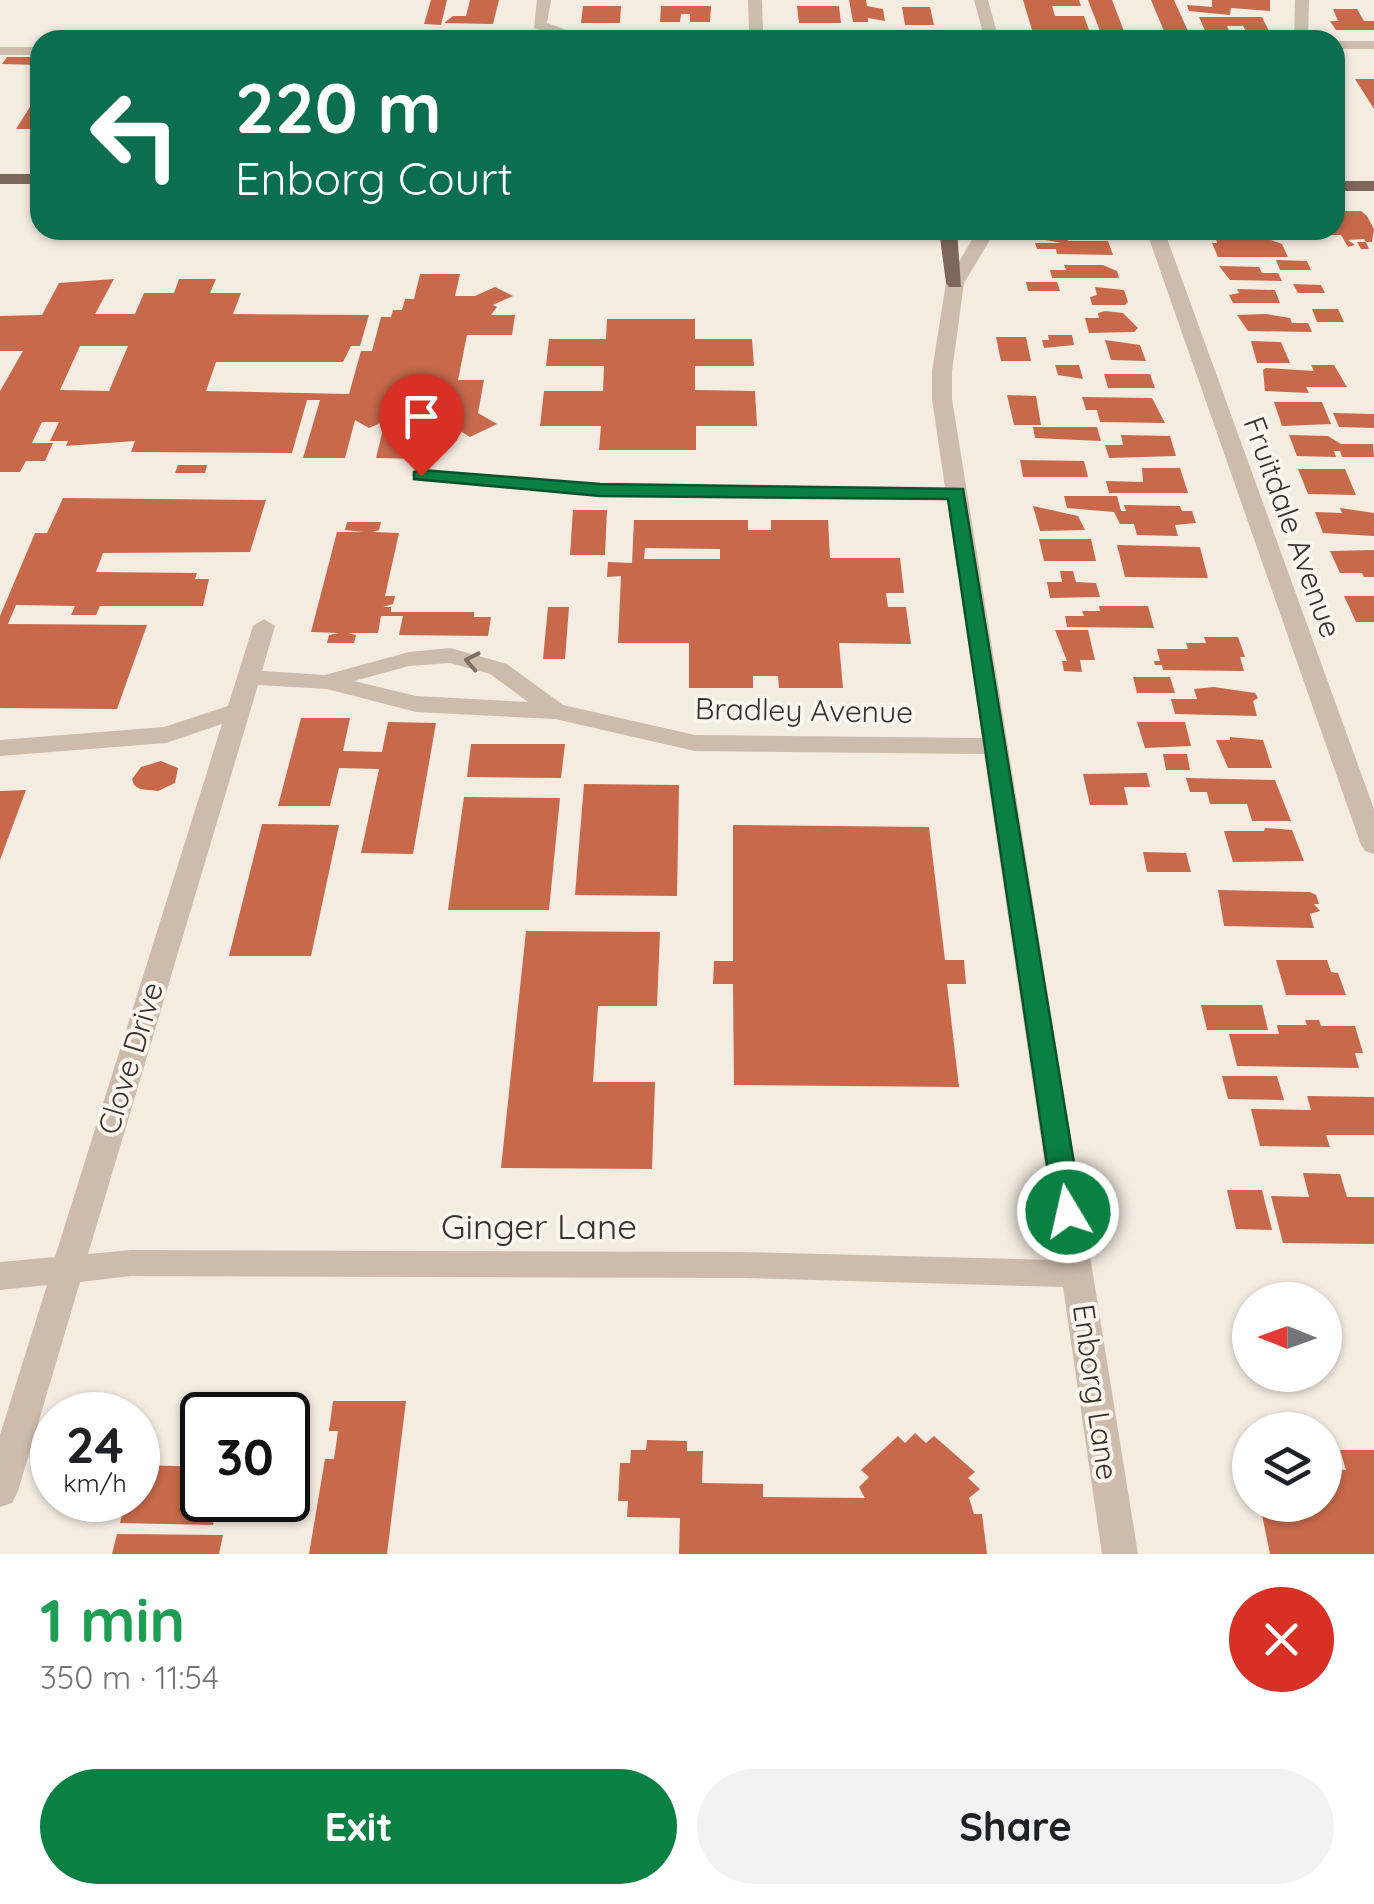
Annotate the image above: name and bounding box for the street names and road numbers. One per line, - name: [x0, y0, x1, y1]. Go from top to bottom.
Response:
- street label: Fruitdale Avenue: [1235, 411, 1351, 643]
- street label: Bradley Avenue: [695, 689, 913, 731]
- street label: Clove Drive: [89, 977, 171, 1139]
- street label: Ginger Lane: [441, 1204, 637, 1248]
- street label: Enborg Lane: [1065, 1302, 1127, 1482]

